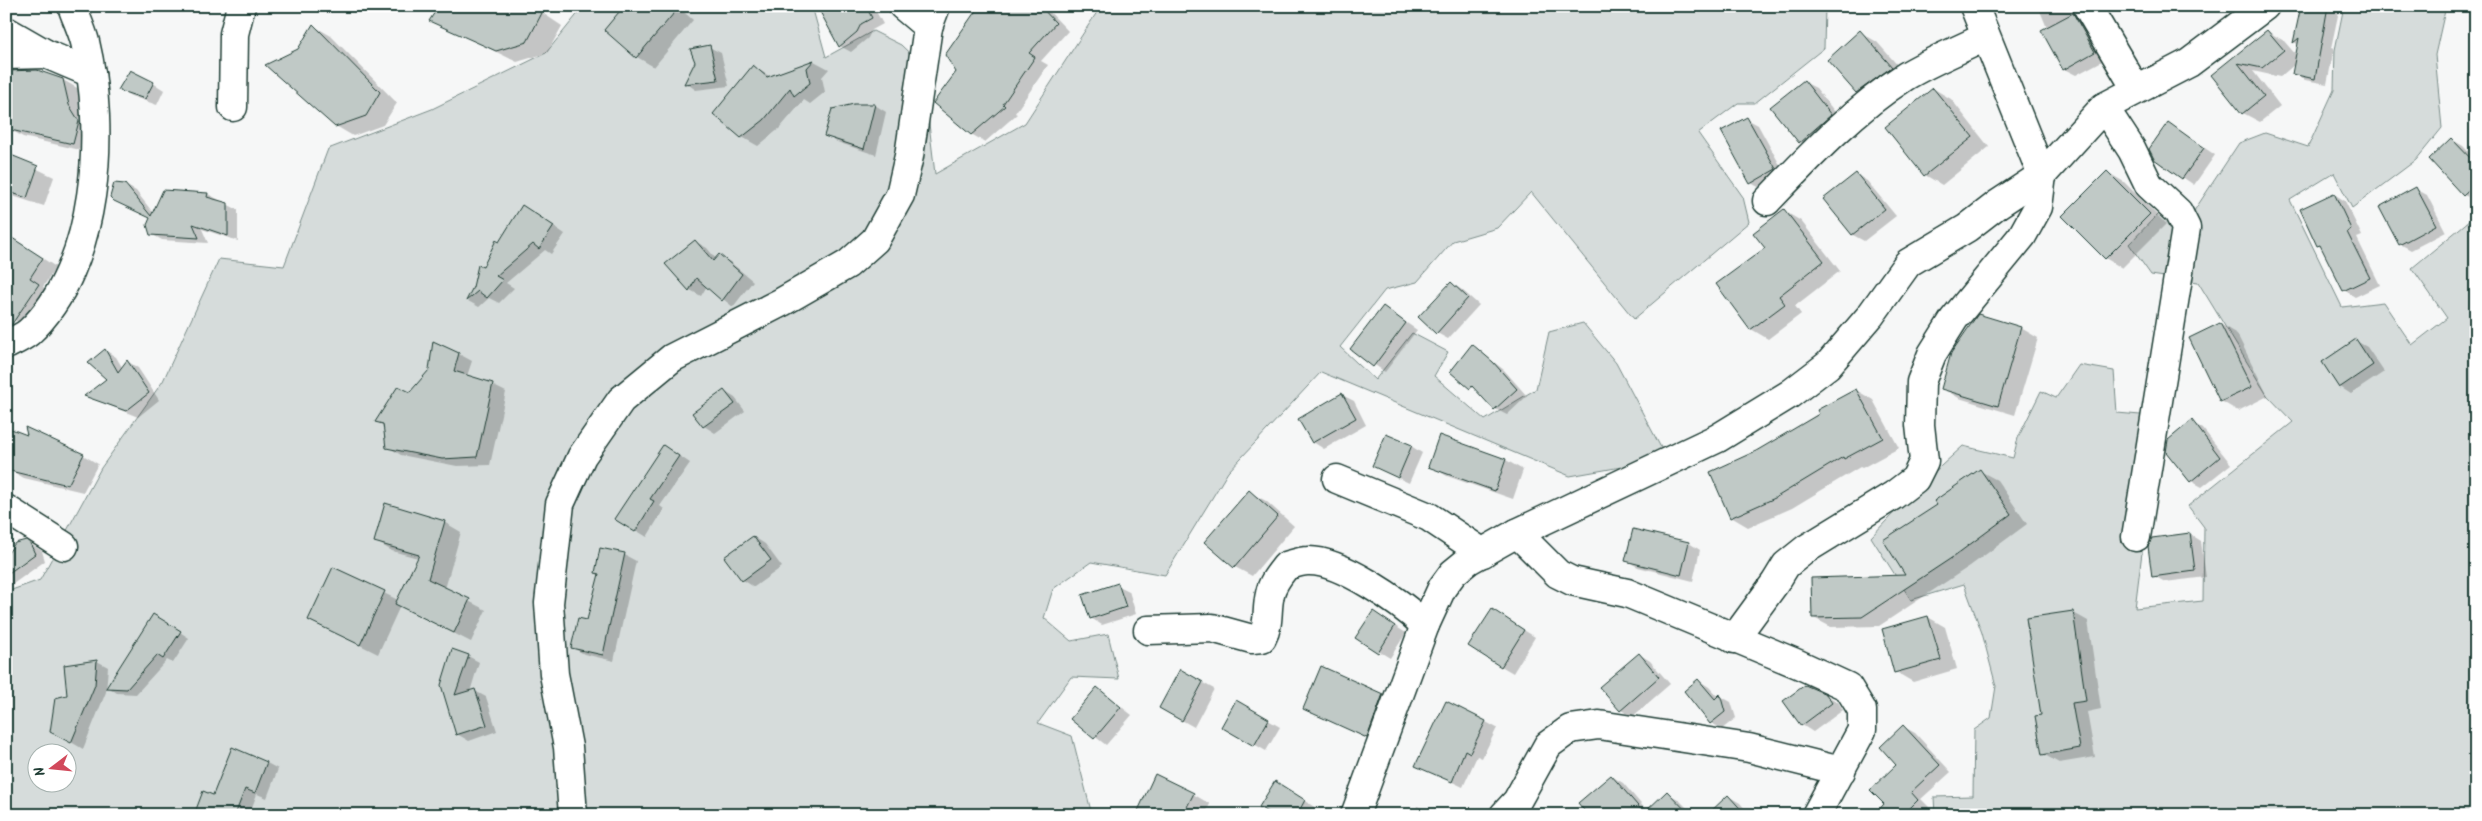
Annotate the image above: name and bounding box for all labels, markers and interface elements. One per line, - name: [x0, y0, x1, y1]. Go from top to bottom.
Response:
- north arrow: [28, 744, 78, 794]
- text: N: [29, 764, 52, 779]

